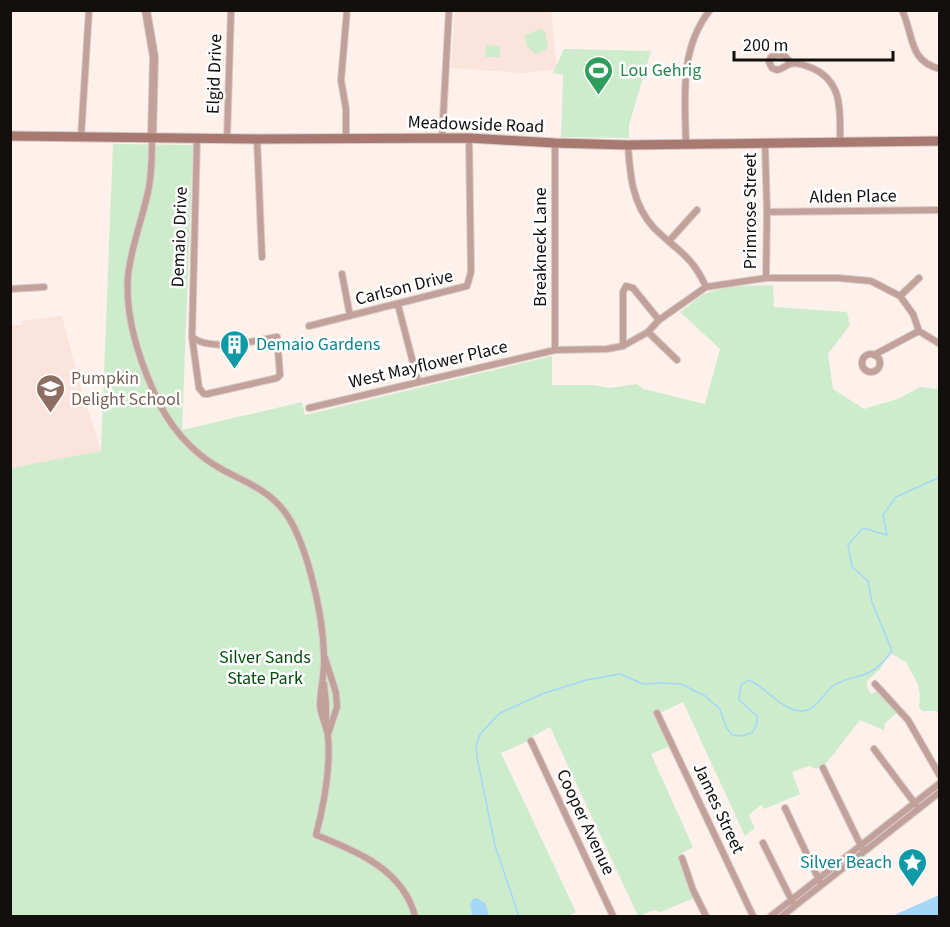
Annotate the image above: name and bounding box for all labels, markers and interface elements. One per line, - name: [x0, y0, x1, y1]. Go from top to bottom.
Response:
- scale bar: [734, 24, 893, 62]
- street label: Elgid Drive: [201, 33, 228, 115]
- text: 200 m: [743, 33, 788, 58]
- sports icon: Lou Gehrig: [583, 54, 615, 96]
- place label: Lou Gehrig: [620, 58, 701, 83]
- street label: Meadowside Road: [407, 110, 545, 139]
- street label: Primrose Street: [738, 153, 763, 269]
- street label: Alden Place: [809, 183, 897, 210]
- street label: Demaio Drive: [165, 186, 194, 288]
- street label: Breakneck Lane: [528, 187, 553, 307]
- street label: Carlson Drive: [353, 263, 456, 312]
- building icon: Demaio Gardens: [219, 328, 251, 370]
- place label: Demaio Gardens: [256, 332, 380, 357]
- street label: West Mayflower Place: [346, 334, 510, 395]
- place label: Pumpkin Delight School: [71, 366, 180, 412]
- school or university icon: Pumpkin Delight School: [34, 372, 66, 414]
- park label: Silver Sands State Park: [219, 645, 311, 691]
- street label: James Street: [687, 759, 751, 858]
- street label: Cooper Avenue: [550, 765, 621, 879]
- place icon: Silver Beach: [897, 846, 929, 888]
- place label: Silver Beach: [800, 850, 892, 875]

